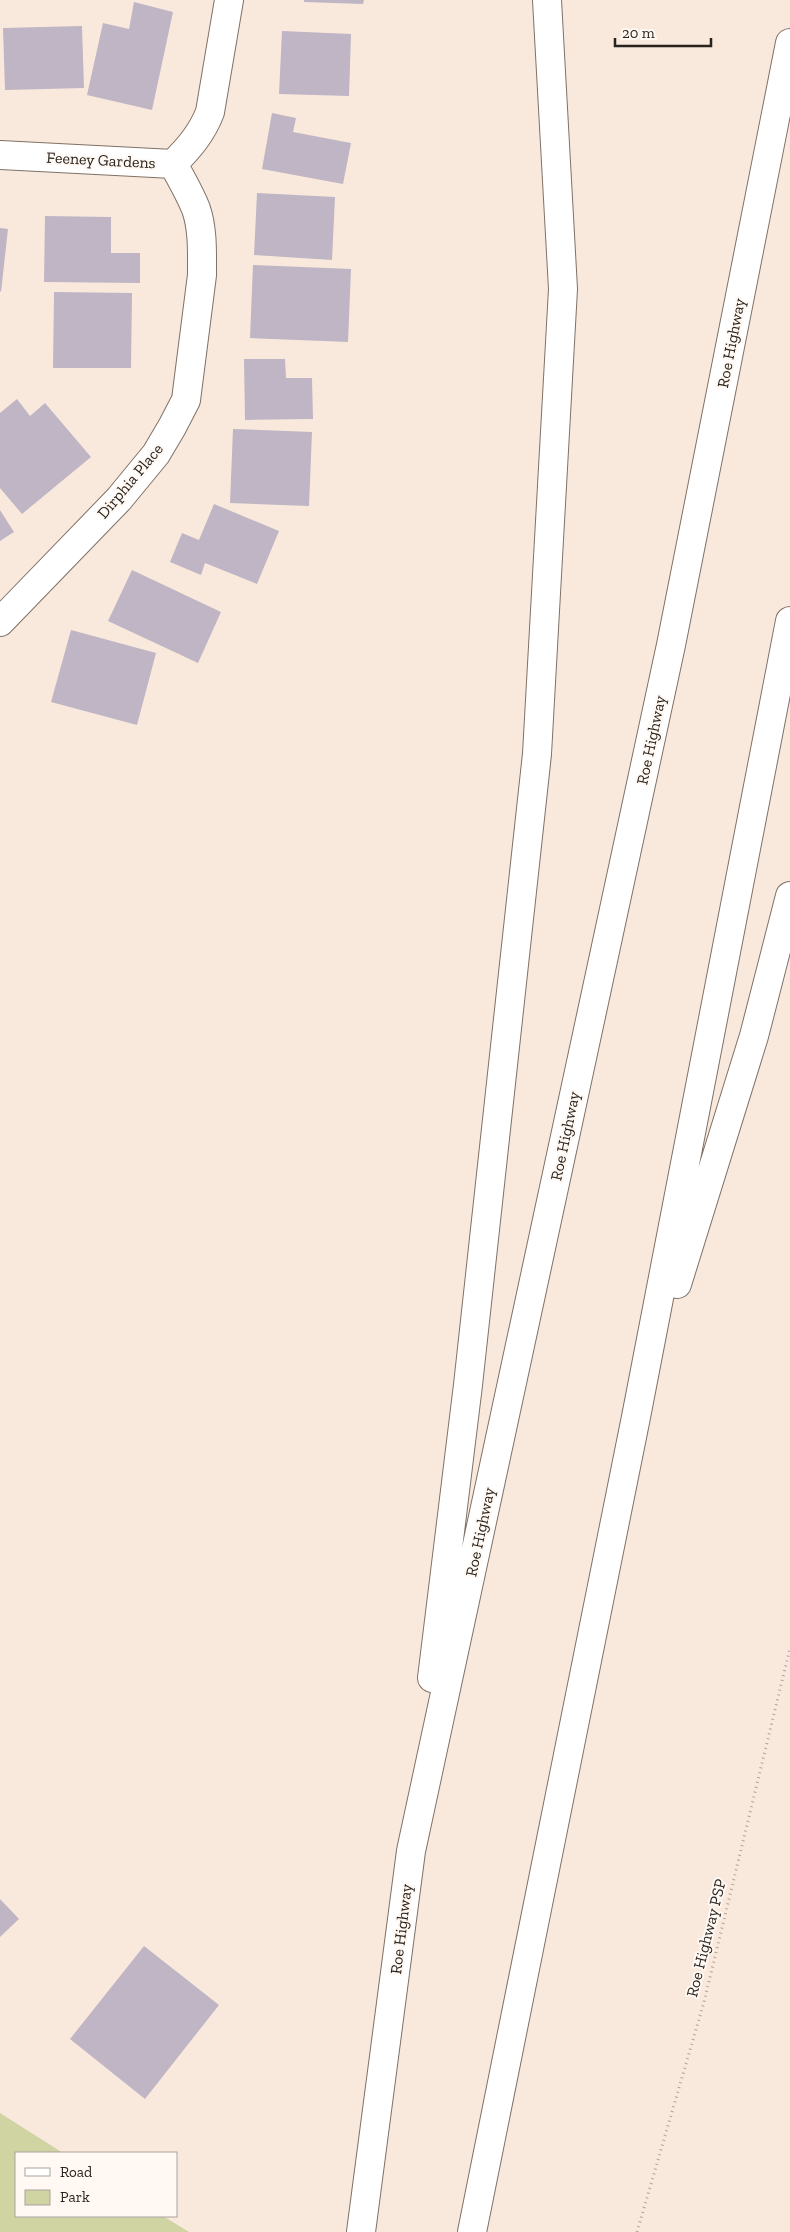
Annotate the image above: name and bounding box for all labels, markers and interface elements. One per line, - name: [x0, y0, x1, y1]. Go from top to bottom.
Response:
- scale bar: [615, 15, 711, 47]
- text: 20 m: [622, 24, 655, 42]
- street label: Feeney Gardens: [46, 148, 156, 172]
- street label: Roe Highway: [713, 296, 749, 389]
- street label: Dirphia Place: [93, 440, 167, 522]
- street label: Roe Highway: [632, 693, 670, 786]
- street label: Roe Highway: [546, 1089, 584, 1182]
- street label: Roe Highway: [461, 1485, 499, 1578]
- street label: Roe Highway PSP: [682, 1877, 730, 1999]
- street label: Roe Highway: [386, 1882, 416, 1975]
- legend: [15, 2152, 178, 2217]
- text: Road: [60, 2163, 93, 2181]
- text: Park: [60, 2188, 90, 2206]

